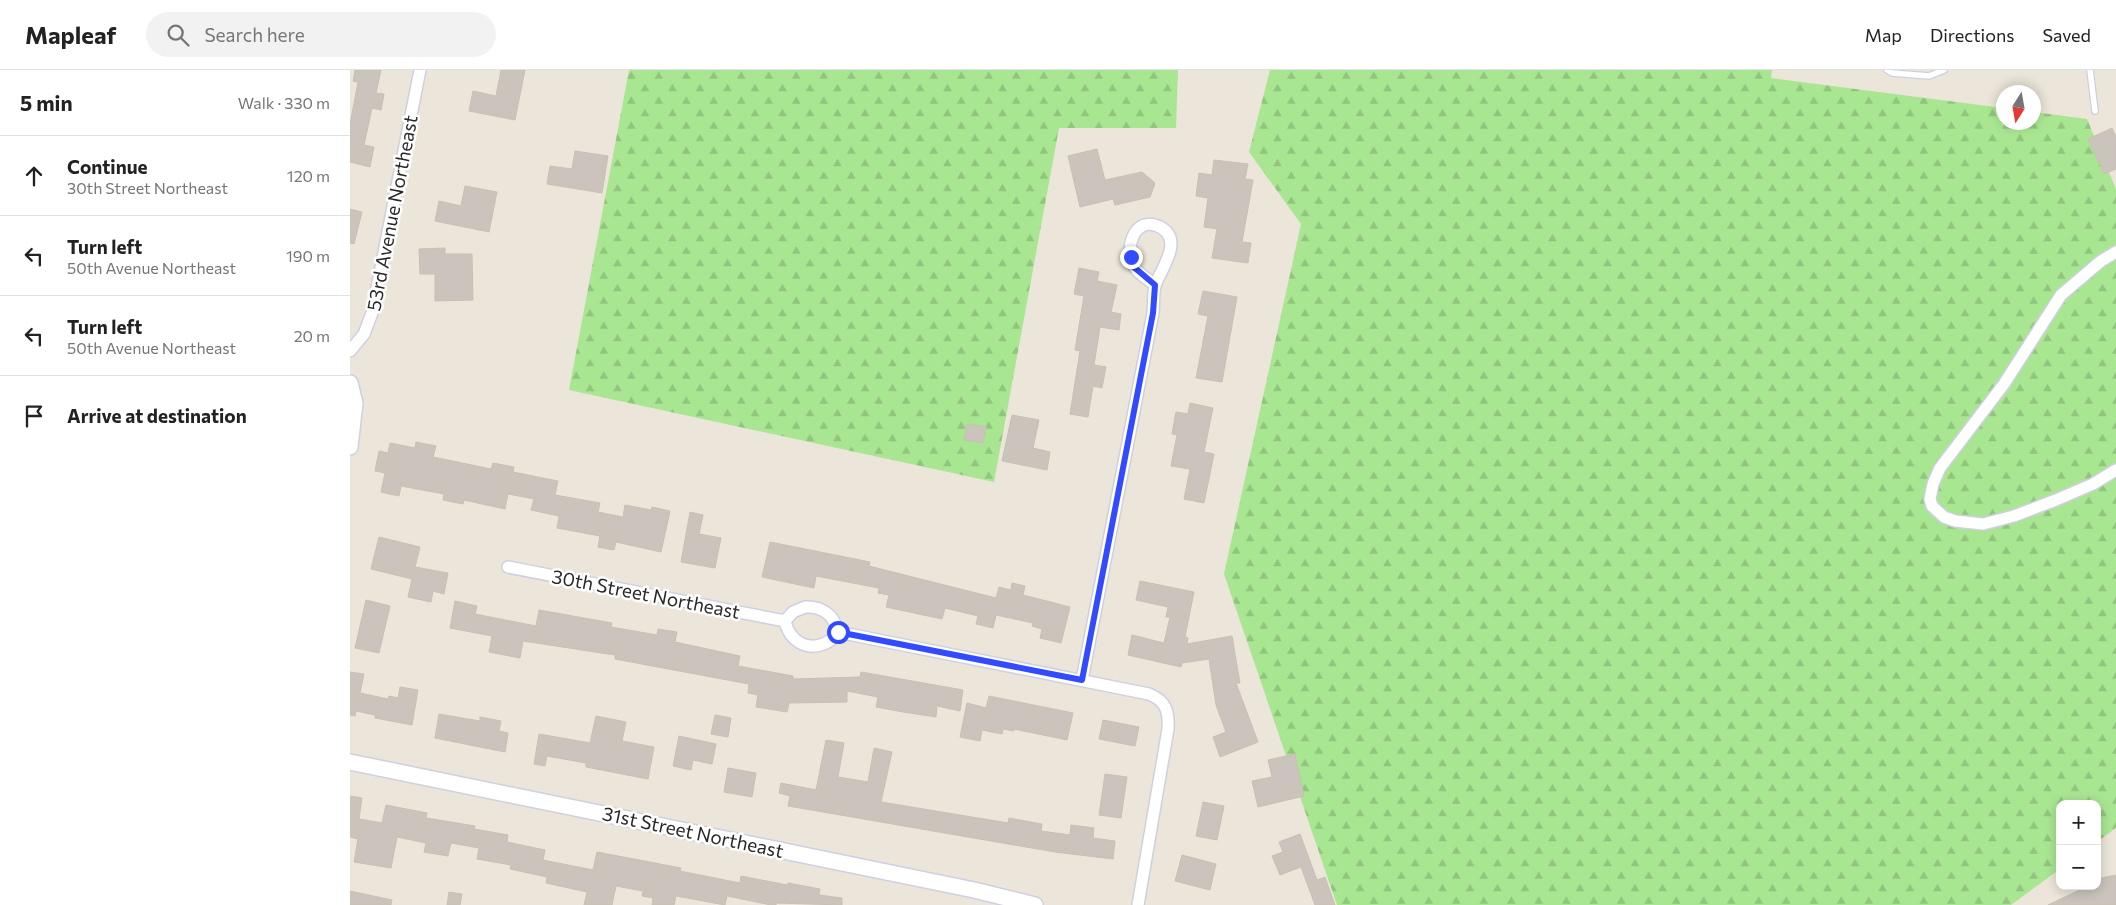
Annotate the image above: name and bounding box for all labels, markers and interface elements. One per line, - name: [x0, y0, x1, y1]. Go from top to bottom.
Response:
- search box: [146, 12, 496, 57]
- text: Mapleaf: [25, 20, 116, 49]
- icon: search: [164, 21, 192, 49]
- text: Search here: [204, 23, 305, 46]
- text: Map: [1865, 24, 1902, 46]
- text: Directions: [1930, 24, 2014, 46]
- text: Saved: [2042, 24, 2091, 46]
- north arrow: [1996, 85, 2041, 130]
- text: 5 min: [20, 90, 73, 115]
- text: Walk · 330 m: [238, 93, 330, 112]
- street label: 53rd Avenue Northeast: [361, 113, 422, 313]
- text: Continue: [67, 155, 147, 178]
- icon: ahead: [20, 162, 48, 190]
- text: 120 m: [287, 166, 330, 185]
- text: 30th Street Northeast: [67, 178, 228, 197]
- text: Turn left: [67, 235, 142, 258]
- icon: left: [20, 242, 48, 270]
- text: 190 m: [286, 246, 330, 265]
- route end: [1120, 246, 1143, 269]
- text: 50th Avenue Northeast: [67, 258, 236, 277]
- text: Turn left: [67, 315, 142, 338]
- icon: left: [20, 322, 48, 350]
- text: 20 m: [294, 326, 330, 345]
- text: 50th Avenue Northeast: [67, 338, 236, 357]
- icon: arrive: [20, 402, 48, 430]
- text: Arrive at destination: [67, 404, 247, 427]
- street label: 30th Street Northeast: [550, 564, 742, 623]
- route start: [827, 621, 850, 644]
- map controls: [2056, 800, 2101, 890]
- button: +: [2056, 800, 2101, 845]
- street label: 31st Street Northeast: [600, 801, 786, 862]
- button: −: [2056, 845, 2101, 890]

